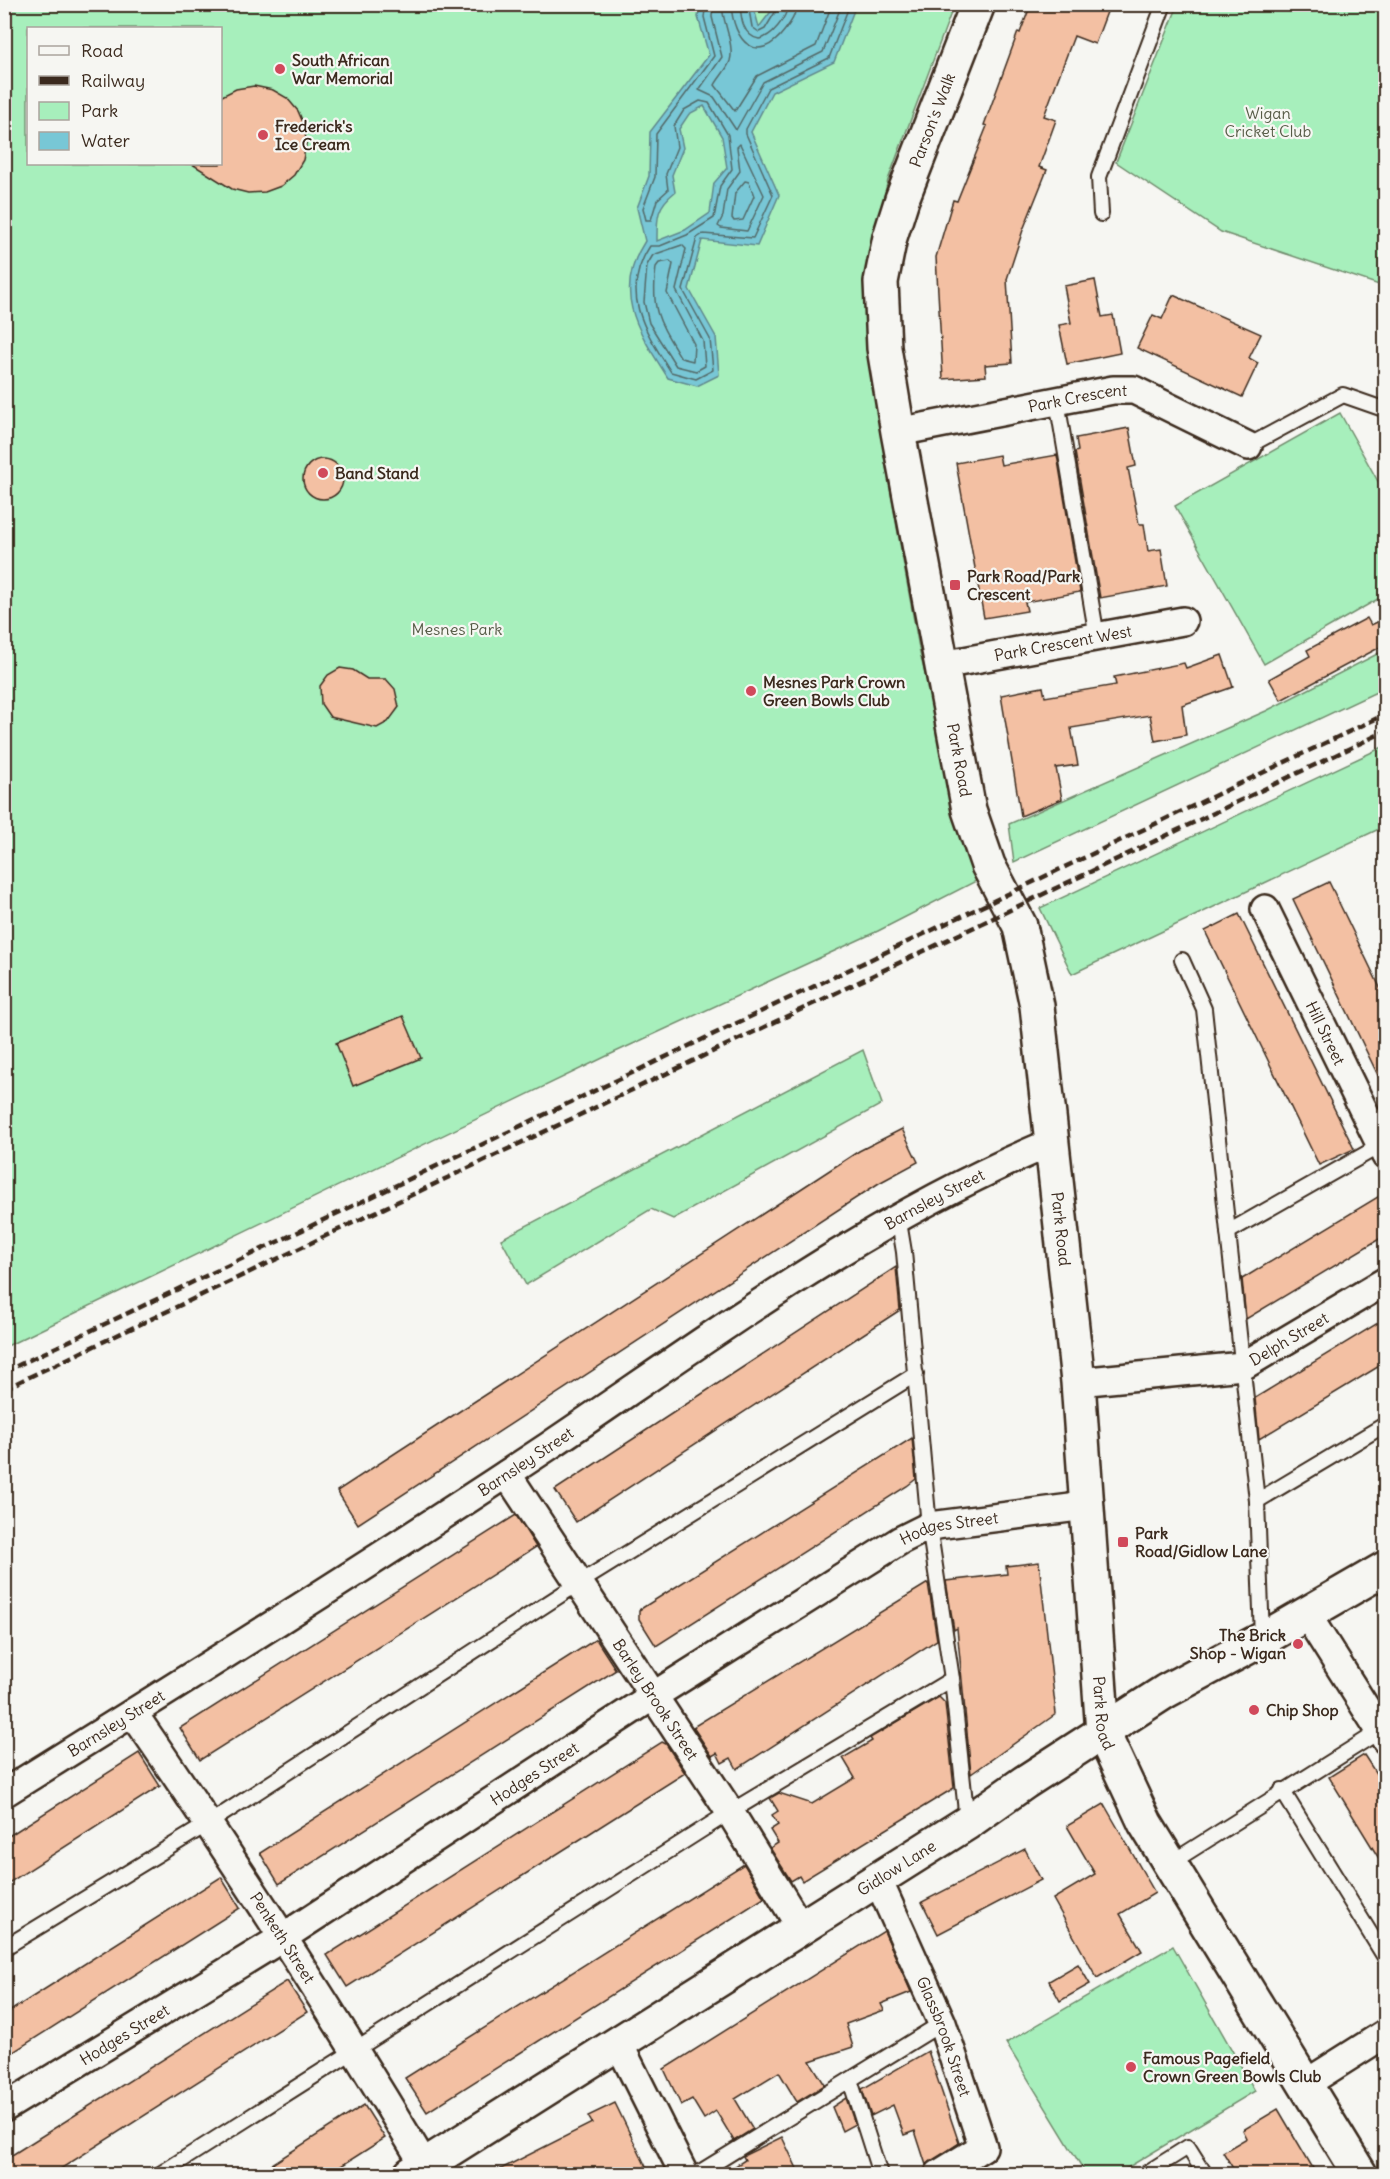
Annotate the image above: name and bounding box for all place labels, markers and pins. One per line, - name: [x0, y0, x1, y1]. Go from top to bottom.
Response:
- place label: South African War Memorial: [292, 50, 393, 88]
- marker: South African War Memorial: [273, 62, 287, 76]
- place label: Frederick's Ice Cream: [275, 116, 353, 154]
- marker: Frederick's Ice Cream: [256, 128, 270, 142]
- place label: Band Stand: [335, 463, 420, 483]
- marker: Band Stand: [316, 466, 330, 480]
- place label: Park Road/Park Crescent: [967, 566, 1080, 604]
- marker: Park Road/Park Crescent: [948, 578, 962, 592]
- place label: Mesnes Park Crown Green Bowls Club: [763, 672, 905, 710]
- marker: Mesnes Park Crown Green Bowls Club: [744, 684, 758, 698]
- place label: Park Road/Gidlow Lane: [1135, 1523, 1268, 1561]
- marker: Park Road/Gidlow Lane: [1116, 1535, 1130, 1549]
- place label: The Brick Shop - Wigan: [1190, 1625, 1286, 1664]
- marker: The Brick Shop - Wigan: [1291, 1637, 1305, 1651]
- place label: Chip Shop: [1266, 1700, 1339, 1721]
- marker: Chip Shop: [1247, 1703, 1261, 1717]
- place label: Famous Pagefield Crown Green Bowls Club: [1143, 2048, 1322, 2086]
- marker: Famous Pagefield Crown Green Bowls Club: [1124, 2060, 1138, 2074]

